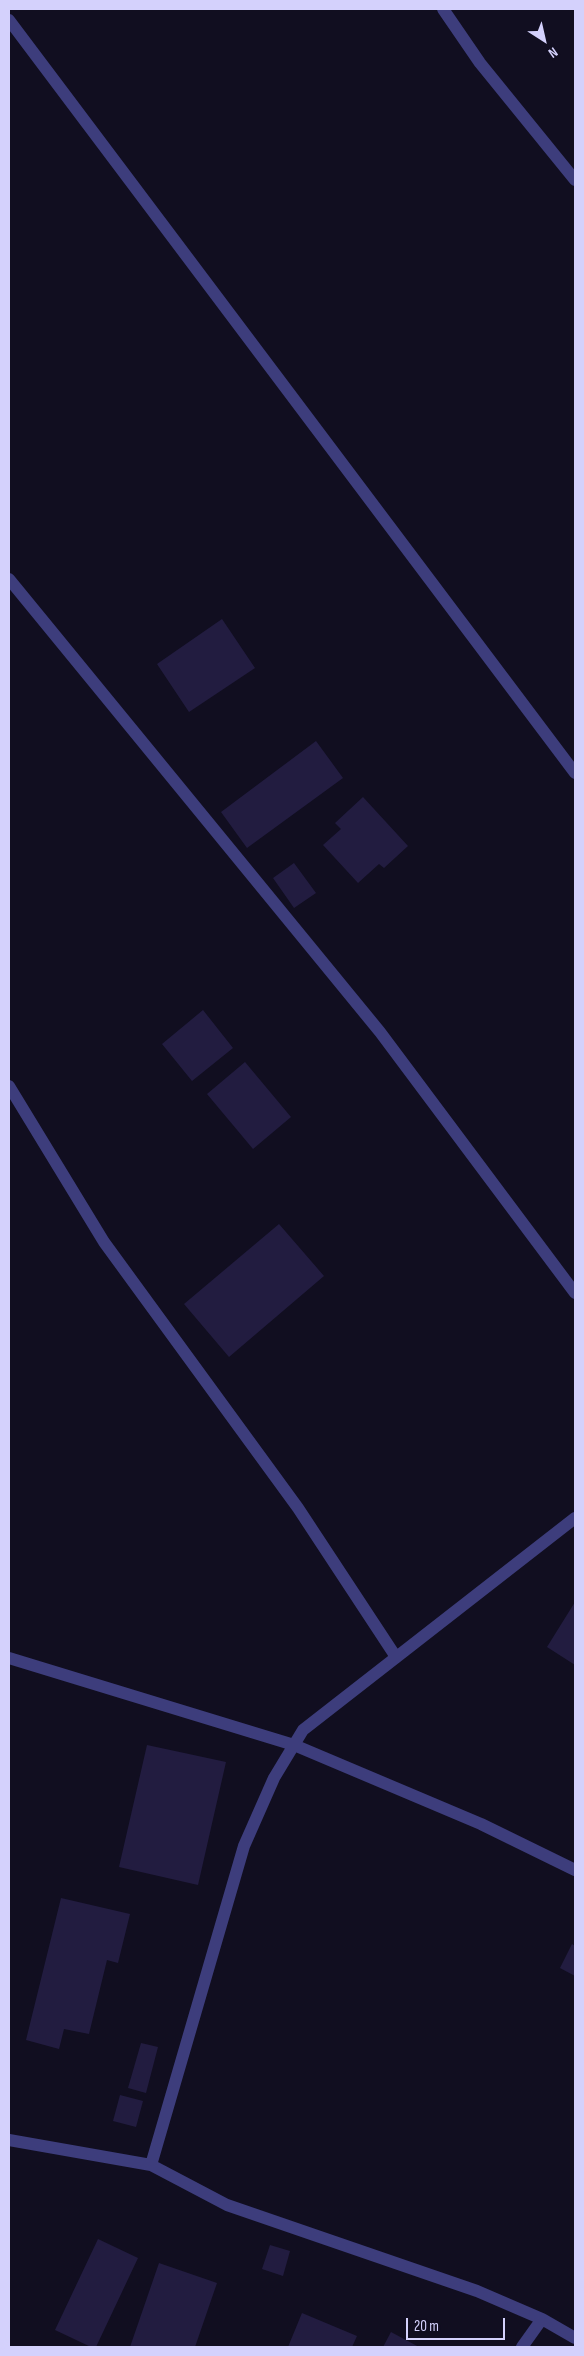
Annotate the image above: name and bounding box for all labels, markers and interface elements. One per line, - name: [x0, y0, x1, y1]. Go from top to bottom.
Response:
- north arrow: [519, 15, 569, 65]
- text: N: [545, 44, 561, 62]
- scale bar: [409, 2308, 508, 2340]
- text: 20 m: [414, 2317, 439, 2336]

